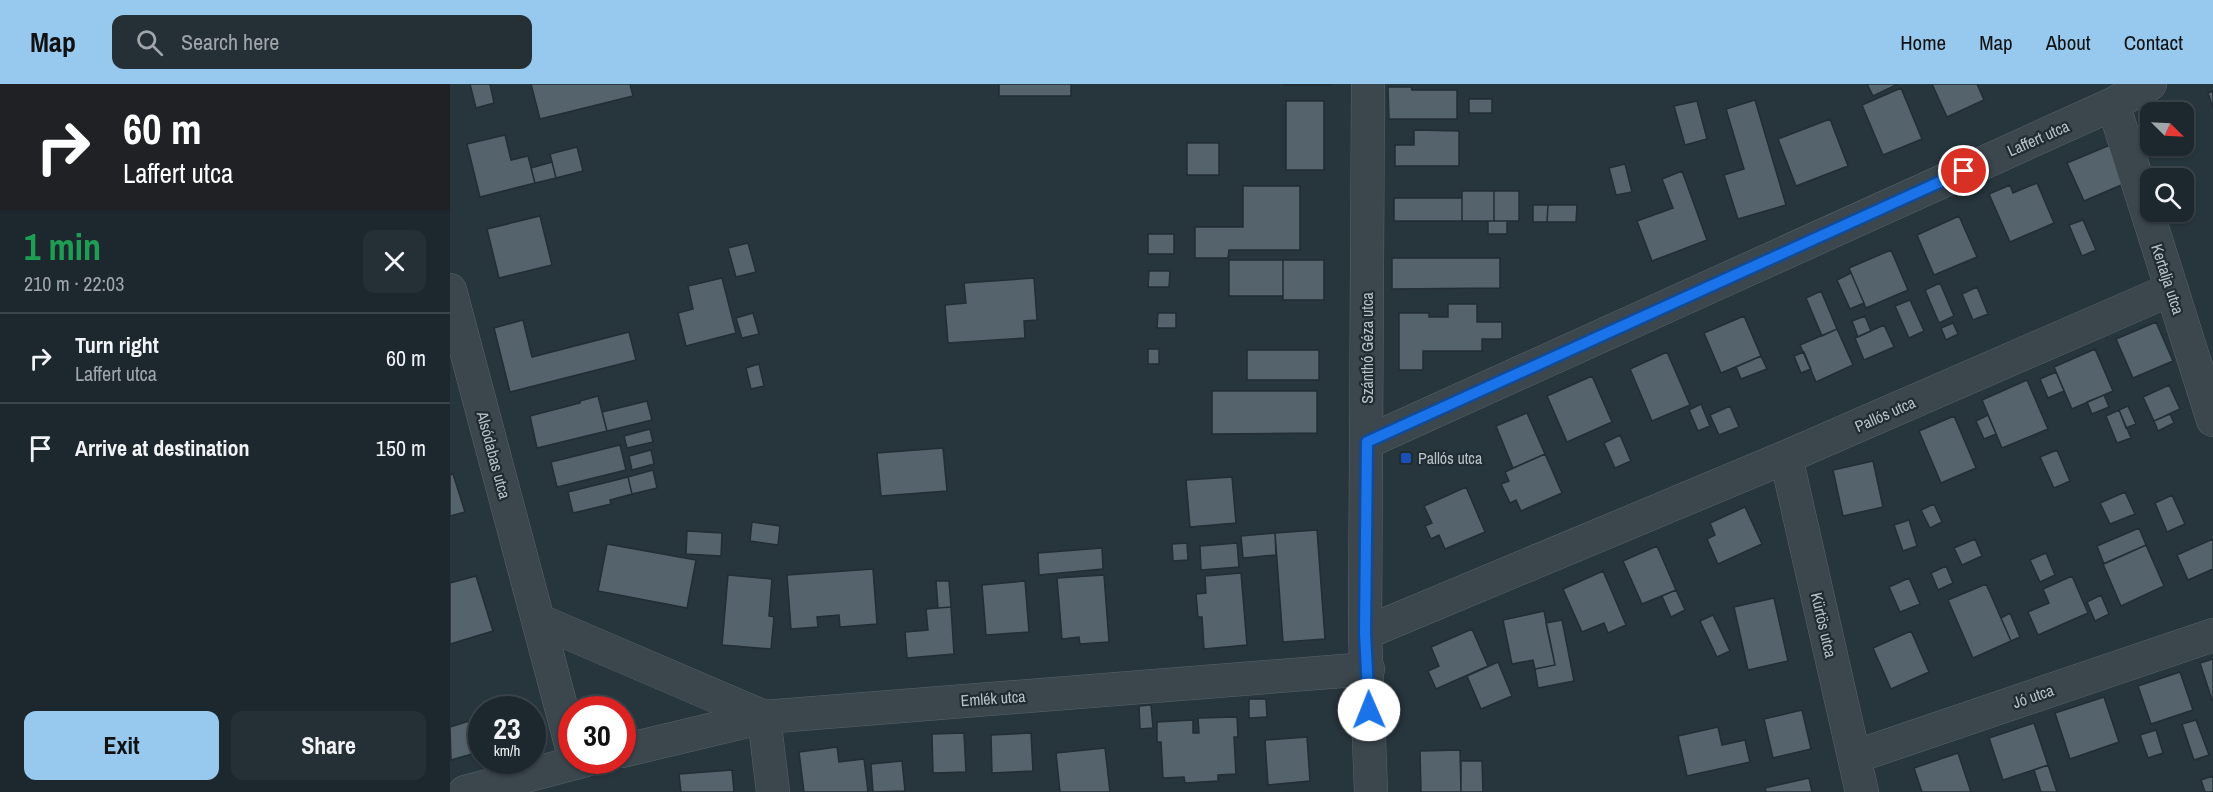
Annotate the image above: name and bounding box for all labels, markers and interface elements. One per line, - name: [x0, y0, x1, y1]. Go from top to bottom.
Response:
- search box: [112, 15, 532, 69]
- text: Map: [30, 23, 76, 61]
- icon: search: [133, 26, 166, 59]
- text: Search here: [181, 27, 279, 57]
- text: Home: [1900, 28, 1946, 57]
- text: Map: [1979, 28, 2013, 57]
- text: About: [2046, 28, 2091, 57]
- text: Contact: [2124, 28, 2183, 57]
- text: 60 m: [123, 101, 202, 157]
- north arrow: [2140, 102, 2194, 156]
- map controls: [2140, 102, 2194, 222]
- icon: right: [24, 108, 102, 186]
- street label: Laffert utca: [2004, 114, 2073, 161]
- pin: [1938, 145, 1989, 196]
- icon: arrive: [1947, 154, 1980, 187]
- text: Laffert utca: [123, 155, 233, 191]
- button: search: [2140, 168, 2194, 222]
- text: 1 min: [24, 223, 101, 271]
- button: close: [363, 230, 426, 293]
- street label: Kertalja utca: [2146, 241, 2190, 318]
- text: 210 m · 22:03: [24, 270, 124, 297]
- street label: Szánthó Géza utca: [1356, 292, 1378, 404]
- text: Turn right: [75, 330, 159, 360]
- icon: right: [24, 342, 57, 375]
- text: 60 m: [386, 343, 426, 373]
- text: Laffert utca: [75, 360, 157, 387]
- street label: Pallós utca: [1851, 391, 1919, 437]
- street label: Alsódabas utca: [472, 408, 516, 502]
- icon: arrive: [24, 432, 57, 465]
- text: Arrive at destination: [75, 433, 249, 463]
- text: 150 m: [376, 433, 426, 463]
- place label: Pallós utca: [1418, 447, 1483, 469]
- marker: Pallós utca: [1399, 451, 1413, 465]
- street label: Kürtös utca: [1806, 590, 1842, 660]
- position arrow: [1337, 678, 1401, 742]
- street label: Jó utca: [2009, 678, 2057, 713]
- street label: Emlék utca: [960, 685, 1027, 711]
- speed limit sign: 30: [558, 696, 636, 774]
- text: 23: [493, 708, 521, 748]
- button: Exit: [24, 711, 219, 780]
- button: Share: [231, 711, 426, 780]
- text: km/h: [494, 740, 520, 761]

